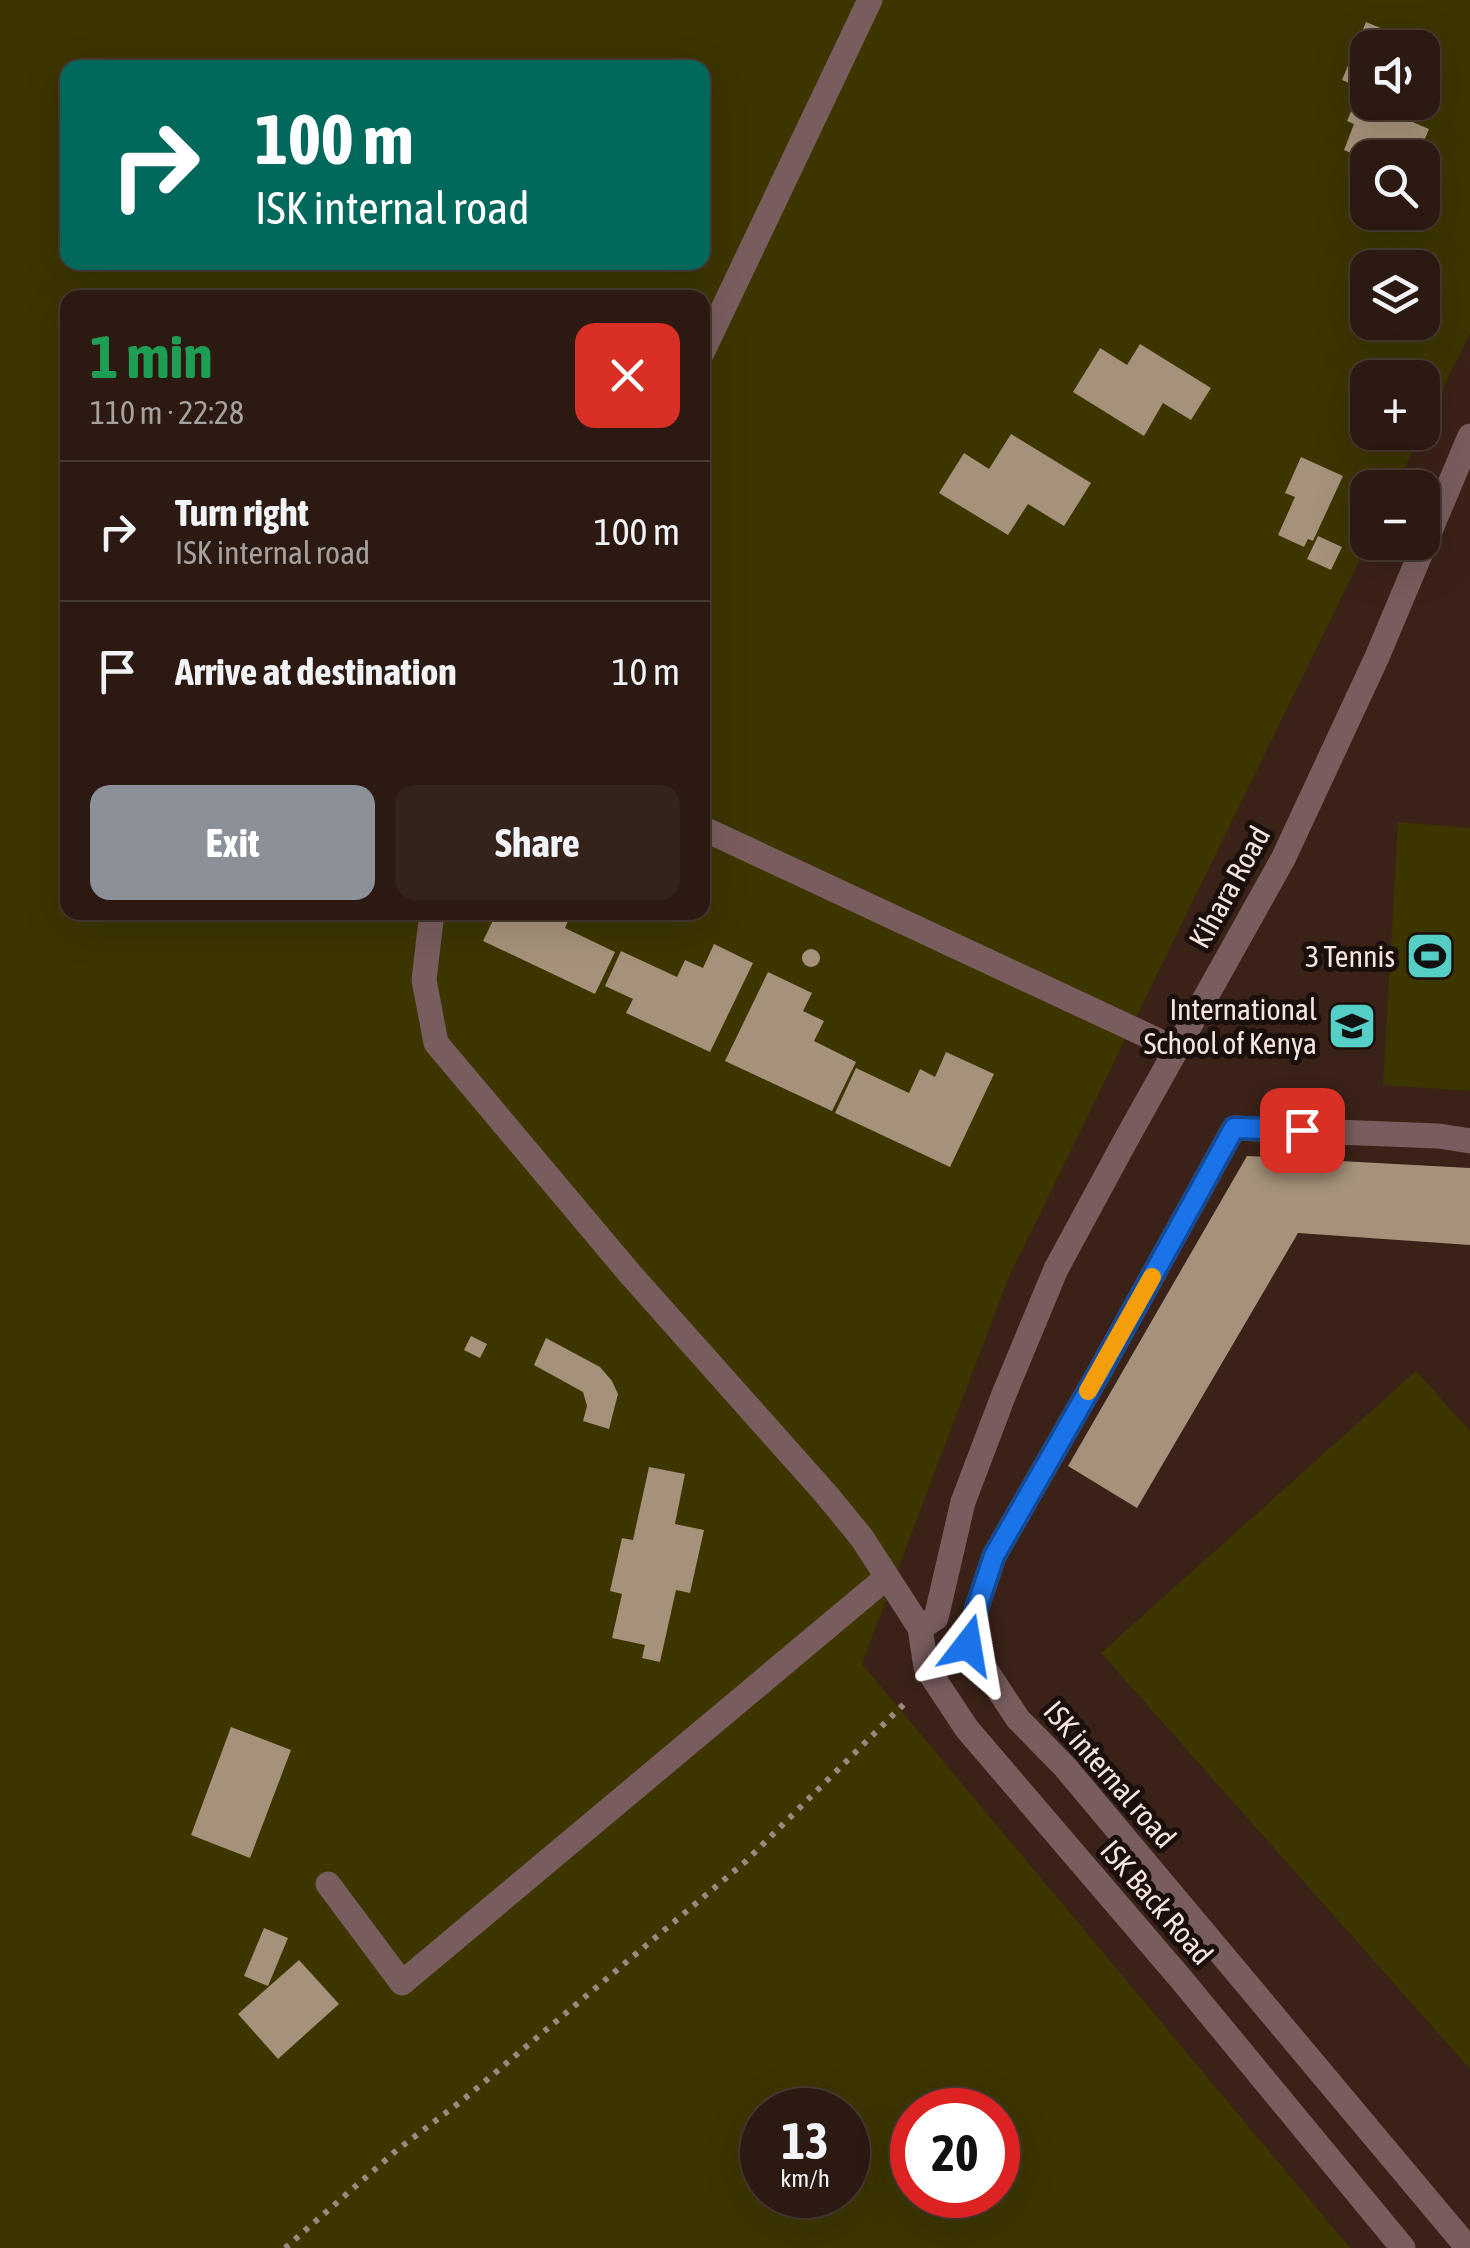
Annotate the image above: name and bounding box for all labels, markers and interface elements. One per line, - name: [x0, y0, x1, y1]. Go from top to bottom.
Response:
- map controls: [1350, 30, 1440, 560]
- button: sound: [1350, 30, 1440, 120]
- text: 100 m: [255, 99, 414, 179]
- icon: right: [90, 100, 220, 230]
- button: search: [1350, 140, 1440, 230]
- text: ISK internal road: [255, 182, 530, 234]
- button: layers: [1350, 250, 1440, 340]
- text: 1 min: [90, 322, 213, 391]
- button: close: [575, 323, 680, 428]
- button: +: [1350, 360, 1440, 450]
- text: 110 m · 22:28: [90, 394, 244, 431]
- button: −: [1350, 470, 1440, 560]
- text: Turn right: [175, 491, 309, 534]
- icon: right: [90, 504, 145, 559]
- text: 100 m: [594, 510, 680, 553]
- text: ISK internal road: [175, 534, 370, 571]
- icon: arrive: [90, 644, 145, 699]
- text: Arrive at destination: [175, 650, 457, 693]
- text: 10 m: [612, 650, 680, 693]
- button: Exit: [90, 785, 375, 900]
- button: Share: [395, 785, 680, 900]
- street label: Kihara Road: [1182, 820, 1276, 954]
- sports icon: 3 Tennis: [1404, 930, 1456, 982]
- place label: 3 Tennis: [1305, 939, 1395, 973]
- place label: International School of Kenya: [1144, 992, 1317, 1060]
- school or university icon: International School of Kenya: [1326, 1000, 1378, 1052]
- pin: [1260, 1088, 1345, 1173]
- icon: arrive: [1275, 1103, 1330, 1158]
- position arrow: [916, 1593, 1020, 1697]
- street label: ISK internal road: [1037, 1694, 1183, 1854]
- street label: ISK Back Road: [1094, 1833, 1220, 1971]
- speed limit sign: 20: [890, 2088, 1020, 2218]
- text: 13: [781, 2112, 828, 2170]
- text: km/h: [780, 2164, 830, 2192]

